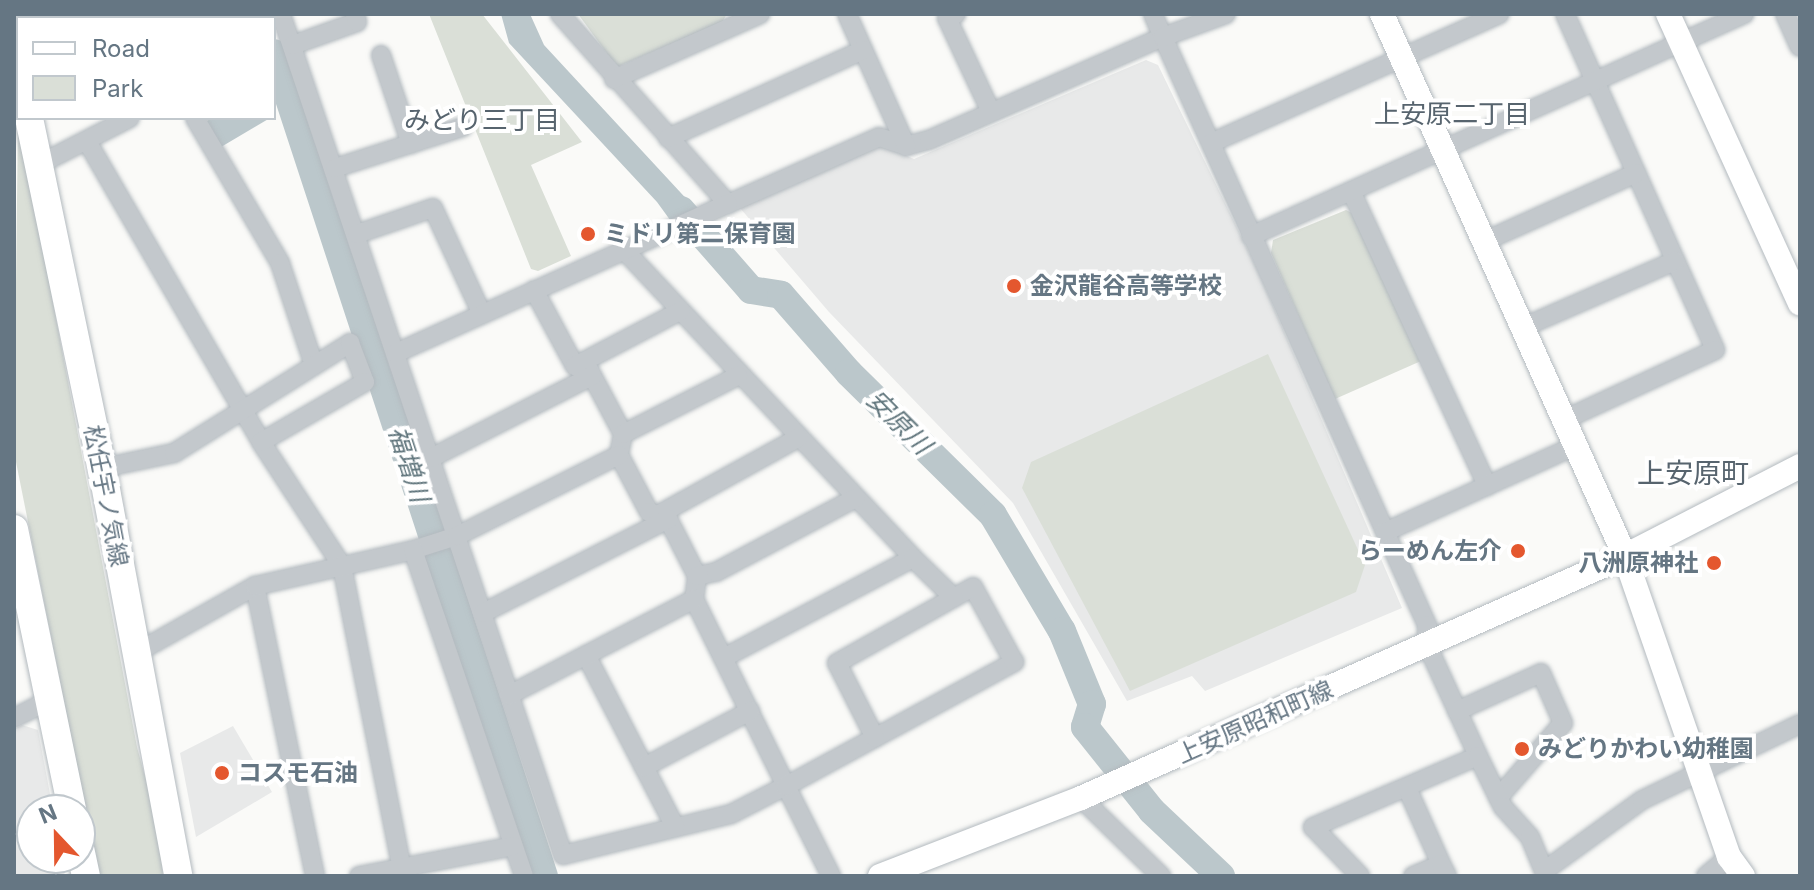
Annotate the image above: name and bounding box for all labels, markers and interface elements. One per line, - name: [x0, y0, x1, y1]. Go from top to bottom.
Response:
- legend: [16, 16, 276, 120]
- text: Road: [92, 34, 150, 63]
- text: Park: [92, 74, 143, 103]
- district label: 上安原二丁目: [1374, 98, 1530, 130]
- district label: みどり三丁目: [404, 104, 560, 136]
- place label: ミドリ第二保育園: [604, 220, 796, 248]
- marker: ミドリ第二保育園: [579, 225, 597, 243]
- place label: 金沢龍谷高等学校: [1030, 272, 1222, 300]
- marker: 金沢龍谷高等学校: [1005, 277, 1023, 295]
- water label: 安原川: [860, 383, 938, 461]
- water label: 福増川: [382, 422, 436, 506]
- street label: 松任宇ノ気線: [78, 423, 134, 569]
- district label: 上安原町: [1637, 456, 1749, 490]
- place label: らーめん左介: [1358, 537, 1502, 565]
- marker: らーめん左介: [1509, 542, 1527, 560]
- place label: 八洲原神社: [1578, 549, 1698, 577]
- marker: 八洲原神社: [1705, 554, 1723, 572]
- street label: 上安原昭和町線: [1172, 675, 1338, 769]
- place label: みどりかわい幼稚園: [1538, 735, 1754, 763]
- marker: みどりかわい幼稚園: [1513, 740, 1531, 758]
- place label: コスモ石油: [238, 759, 358, 787]
- marker: コスモ石油: [213, 764, 231, 782]
- north arrow: [16, 794, 96, 874]
- text: N: [35, 798, 60, 829]

